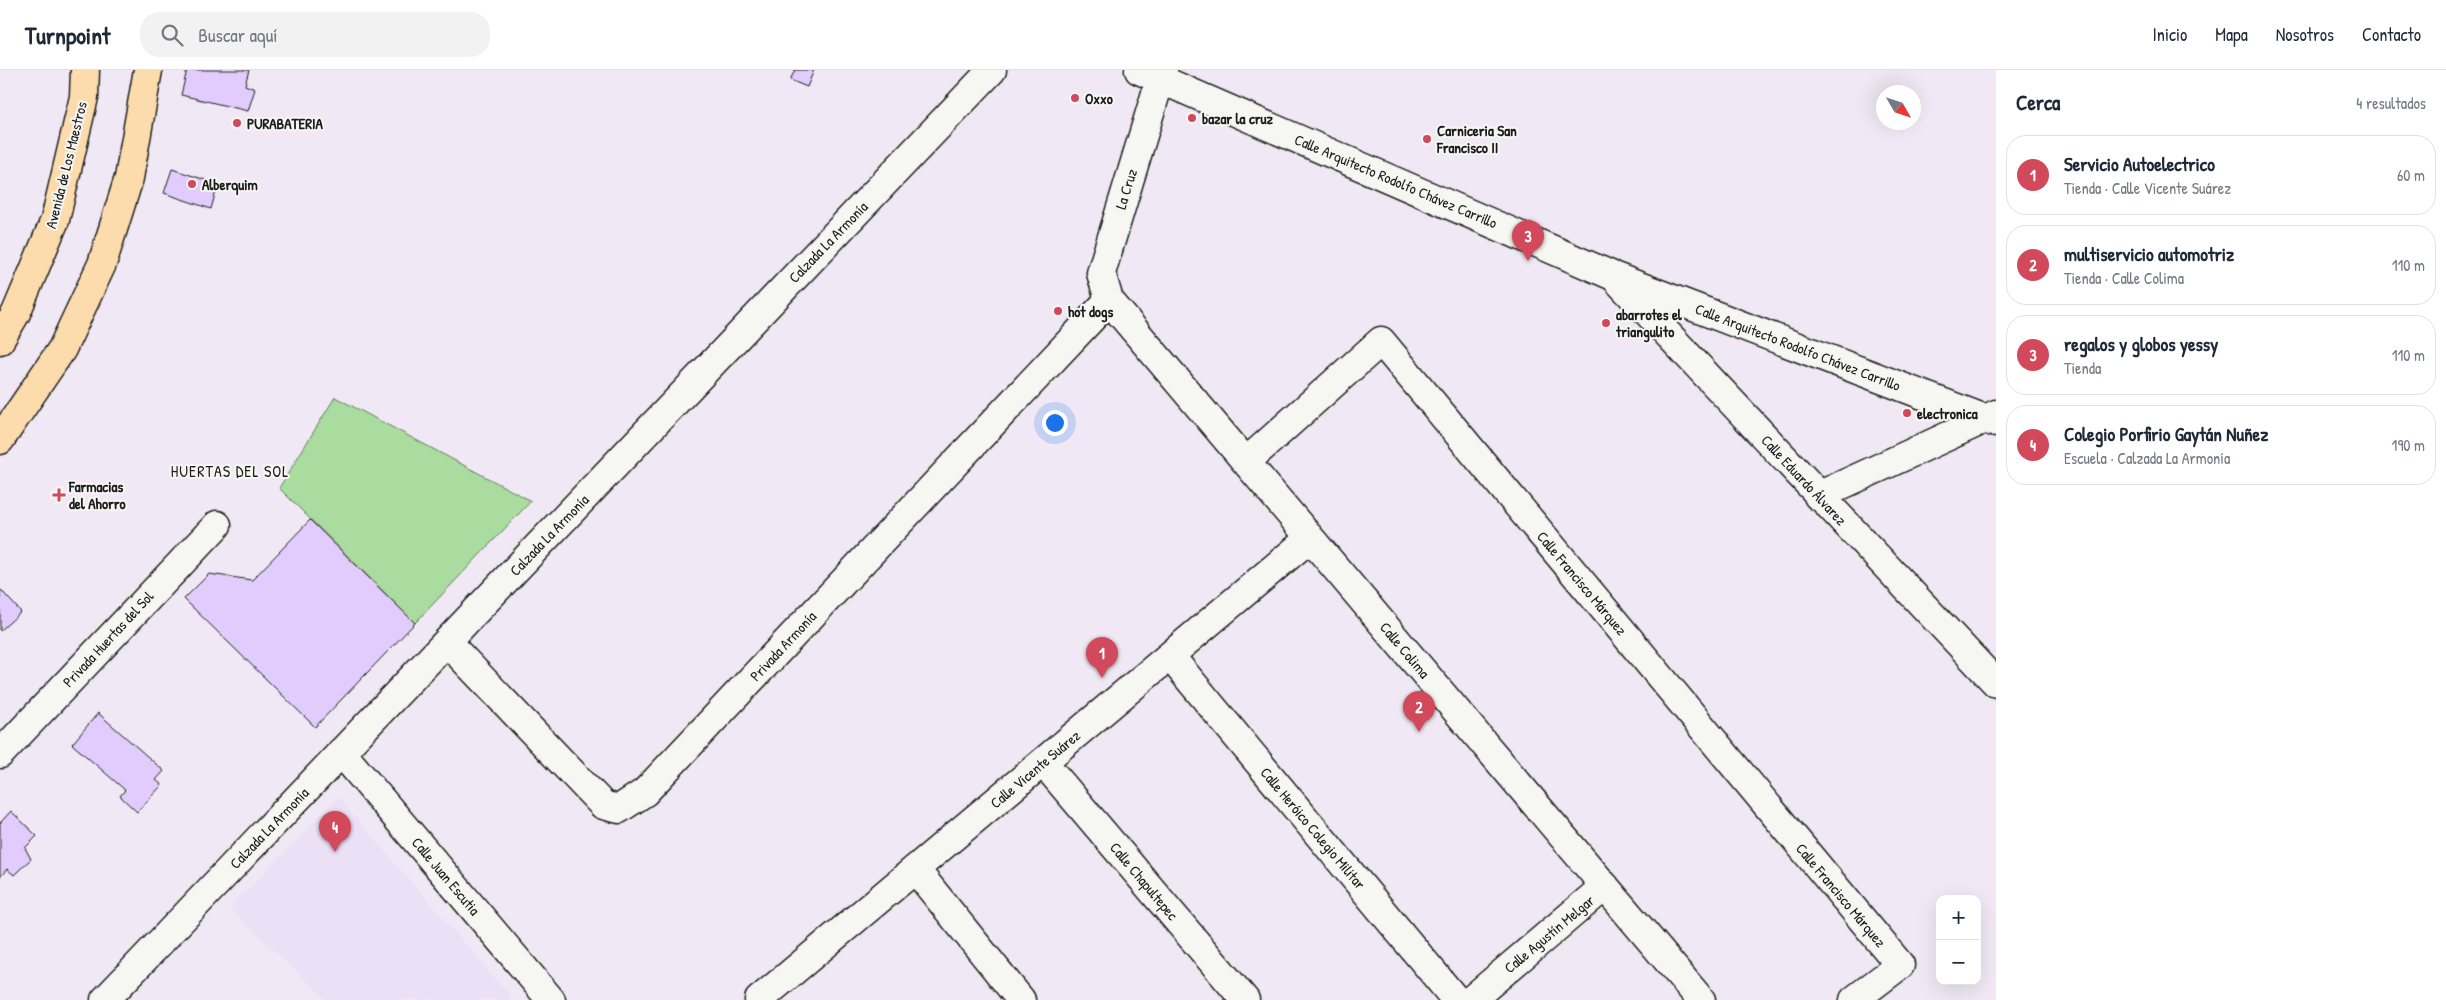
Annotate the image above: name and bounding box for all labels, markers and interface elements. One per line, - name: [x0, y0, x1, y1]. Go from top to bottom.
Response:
- search box: [140, 12, 490, 57]
- text: Turnpoint: [25, 19, 110, 51]
- icon: search: [158, 21, 186, 49]
- text: Buscar aquí: [198, 22, 278, 48]
- text: Inicio: [2153, 22, 2187, 47]
- text: Mapa: [2215, 22, 2248, 47]
- text: Nosotros: [2276, 22, 2334, 47]
- text: Contacto: [2362, 22, 2421, 47]
- north arrow: [1876, 85, 1921, 130]
- place label: Oxxo: [1085, 88, 1113, 109]
- text: Cerca: [2016, 88, 2060, 117]
- marker: Oxxo: [1069, 92, 1081, 104]
- text: 4 resultados: [2356, 92, 2426, 114]
- street label: Avenida de Los Maestros: [40, 99, 92, 231]
- place label: bazar la cruz: [1202, 108, 1274, 129]
- marker: bazar la cruz: [1186, 112, 1198, 124]
- place label: PURABATERIA: [247, 113, 324, 134]
- marker: PURABATERIA: [231, 117, 243, 129]
- place label: Carniceria San Francisco II: [1436, 120, 1517, 158]
- street label: Calle Arquitecto Rodolfo Chávez Carrillo: [1291, 129, 1501, 233]
- marker: Carniceria San Francisco II: [1421, 133, 1433, 145]
- text: Servicio Autoelectrico: [2064, 151, 2215, 177]
- text: 1: [2030, 164, 2036, 186]
- text: 60 m: [2397, 164, 2425, 186]
- street label: La Cruz: [1110, 166, 1142, 212]
- place label: Alberquim: [202, 174, 258, 196]
- text: Tienda · Calle Vicente Suárez: [2064, 177, 2231, 199]
- marker: Alberquim: [186, 178, 198, 190]
- street label: Calzada La Armonía: [784, 197, 872, 287]
- pin: 3: [1512, 220, 1544, 261]
- text: multiservicio automotriz: [2064, 241, 2234, 267]
- text: 2: [2029, 254, 2037, 276]
- text: 110 m: [2392, 254, 2425, 276]
- text: Tienda · Calle Colima: [2064, 267, 2184, 289]
- street label: Calle Arquitecto Rodolfo Chávez Carrillo: [1692, 298, 1904, 396]
- place label: hot dogs: [1068, 301, 1114, 323]
- place label: abarrotes el triangulito: [1615, 304, 1683, 343]
- marker: hot dogs: [1052, 305, 1064, 317]
- marker: abarrotes el triangulito: [1600, 317, 1612, 329]
- text: regalos y globos yessy: [2064, 331, 2218, 357]
- text: 3: [2029, 344, 2037, 366]
- text: 110 m: [2392, 344, 2425, 366]
- text: Tienda: [2064, 357, 2101, 379]
- place label: electronica: [1917, 403, 1978, 424]
- marker: electronica: [1901, 407, 1913, 419]
- your location: [1042, 410, 1068, 436]
- text: Colegio Porfirio Gaytán Nuñez: [2064, 421, 2268, 447]
- street label: Calle Eduardo Álvarez: [1756, 430, 1852, 530]
- text: 4: [2030, 434, 2036, 456]
- text: 190 m: [2392, 434, 2425, 456]
- text: Escuela · Calzada La Armonía: [2064, 447, 2230, 469]
- district label: HUERTAS DEL SOL: [171, 460, 289, 482]
- place label: Farmacias del Ahorro: [68, 476, 126, 514]
- marker: Farmacias del Ahorro: [53, 489, 65, 501]
- street label: Calzada La Armonía: [505, 490, 593, 580]
- street label: Calle Francisco Márquez: [1532, 526, 1632, 640]
- street label: Privada Huertas del Sol: [58, 586, 158, 692]
- street label: Privada Armonía: [745, 606, 821, 686]
- street label: Calle Colima: [1375, 617, 1435, 683]
- pin: 1: [1086, 637, 1118, 678]
- pin: 2: [1403, 691, 1435, 732]
- street label: Calle Vicente Suárez: [985, 725, 1085, 813]
- street label: Calle Heróico Colegio Militar: [1256, 762, 1371, 894]
- street label: Calzada La Armonía: [225, 783, 313, 873]
- pin: 4: [319, 811, 351, 852]
- street label: Calle Juan Escutia: [407, 832, 485, 920]
- street label: Calle Chapultepec: [1105, 837, 1183, 925]
- street label: Calle Francisco Márquez: [1791, 838, 1891, 952]
- street label: Calle Agustín Melgar: [1499, 890, 1599, 978]
- map controls: [1936, 895, 1981, 985]
- button: +: [1936, 895, 1981, 940]
- button: −: [1936, 940, 1981, 985]

